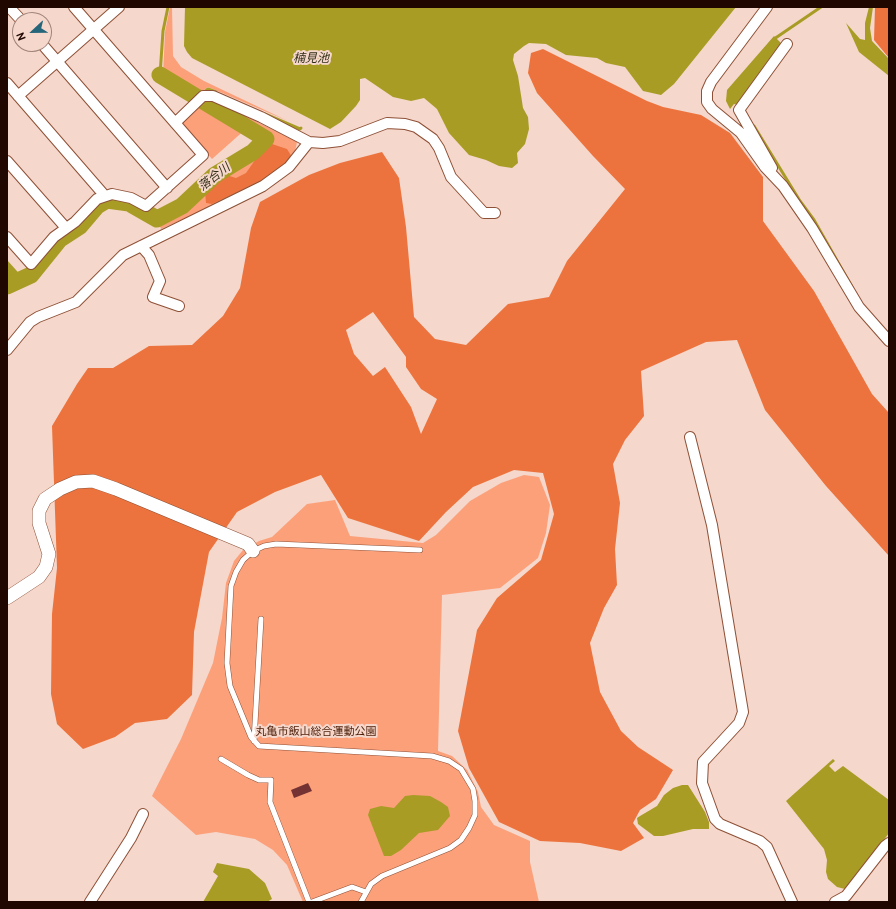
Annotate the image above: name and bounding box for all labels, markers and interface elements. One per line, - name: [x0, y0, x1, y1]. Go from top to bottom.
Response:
- north arrow: [12, 12, 52, 52]
- text: N: [14, 30, 30, 42]
- water label: 楠見池: [293, 53, 329, 67]
- water label: 落合川: [196, 161, 234, 195]
- park label: 丸亀市飯山総合運動公園: [256, 726, 376, 740]

